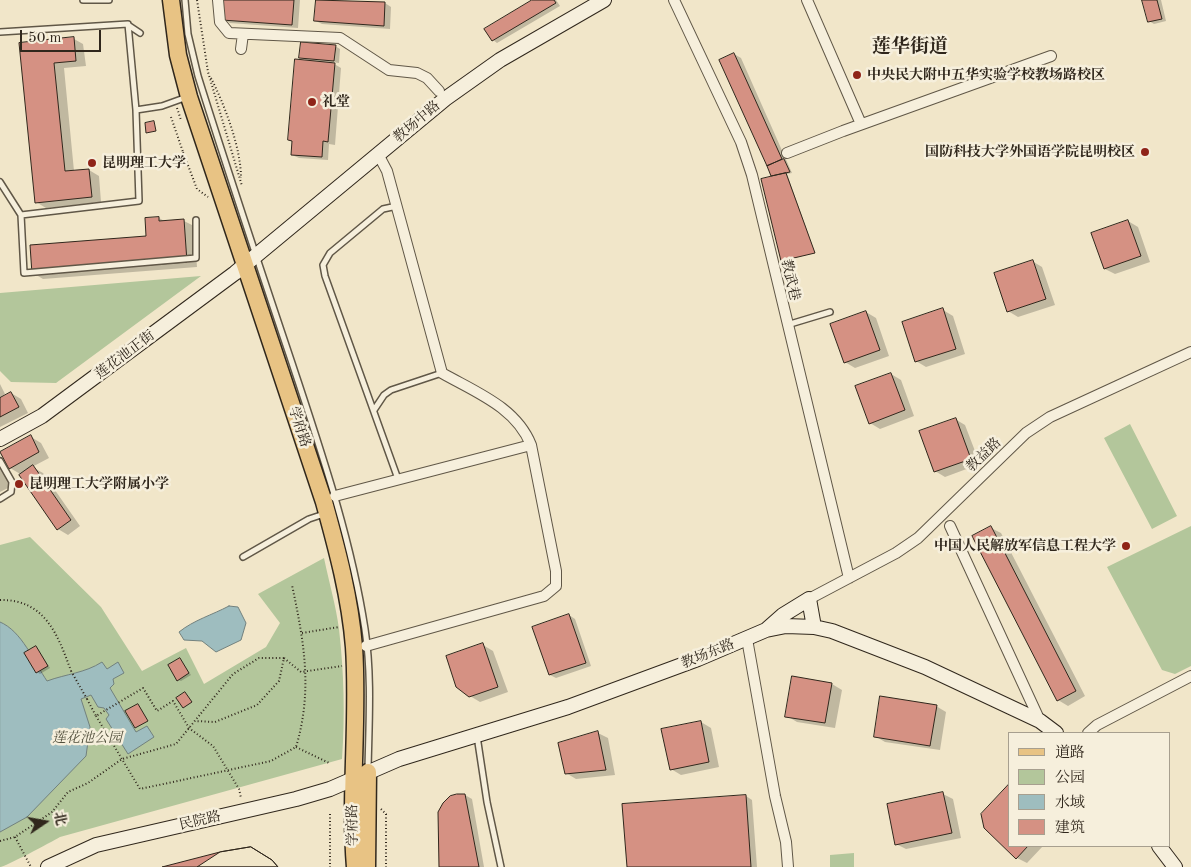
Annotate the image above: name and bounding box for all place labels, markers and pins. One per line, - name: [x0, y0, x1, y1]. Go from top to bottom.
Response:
- place label: 中央民大附中五华实验学校教场路校区: [867, 67, 1105, 83]
- marker: 中央民大附中五华实验学校教场路校区: [851, 69, 863, 81]
- place label: 礼堂: [322, 94, 350, 110]
- marker: 礼堂: [306, 96, 318, 108]
- place label: 国防科技大学外国语学院昆明校区: [925, 144, 1135, 160]
- marker: 国防科技大学外国语学院昆明校区: [1139, 146, 1151, 158]
- place label: 昆明理工大学: [102, 155, 186, 171]
- marker: 昆明理工大学: [86, 157, 98, 169]
- place label: 昆明理工大学附属小学: [29, 476, 169, 492]
- marker: 昆明理工大学附属小学: [13, 478, 25, 490]
- place label: 中国人民解放军信息工程大学: [934, 538, 1116, 554]
- marker: 中国人民解放军信息工程大学: [1120, 540, 1132, 552]

